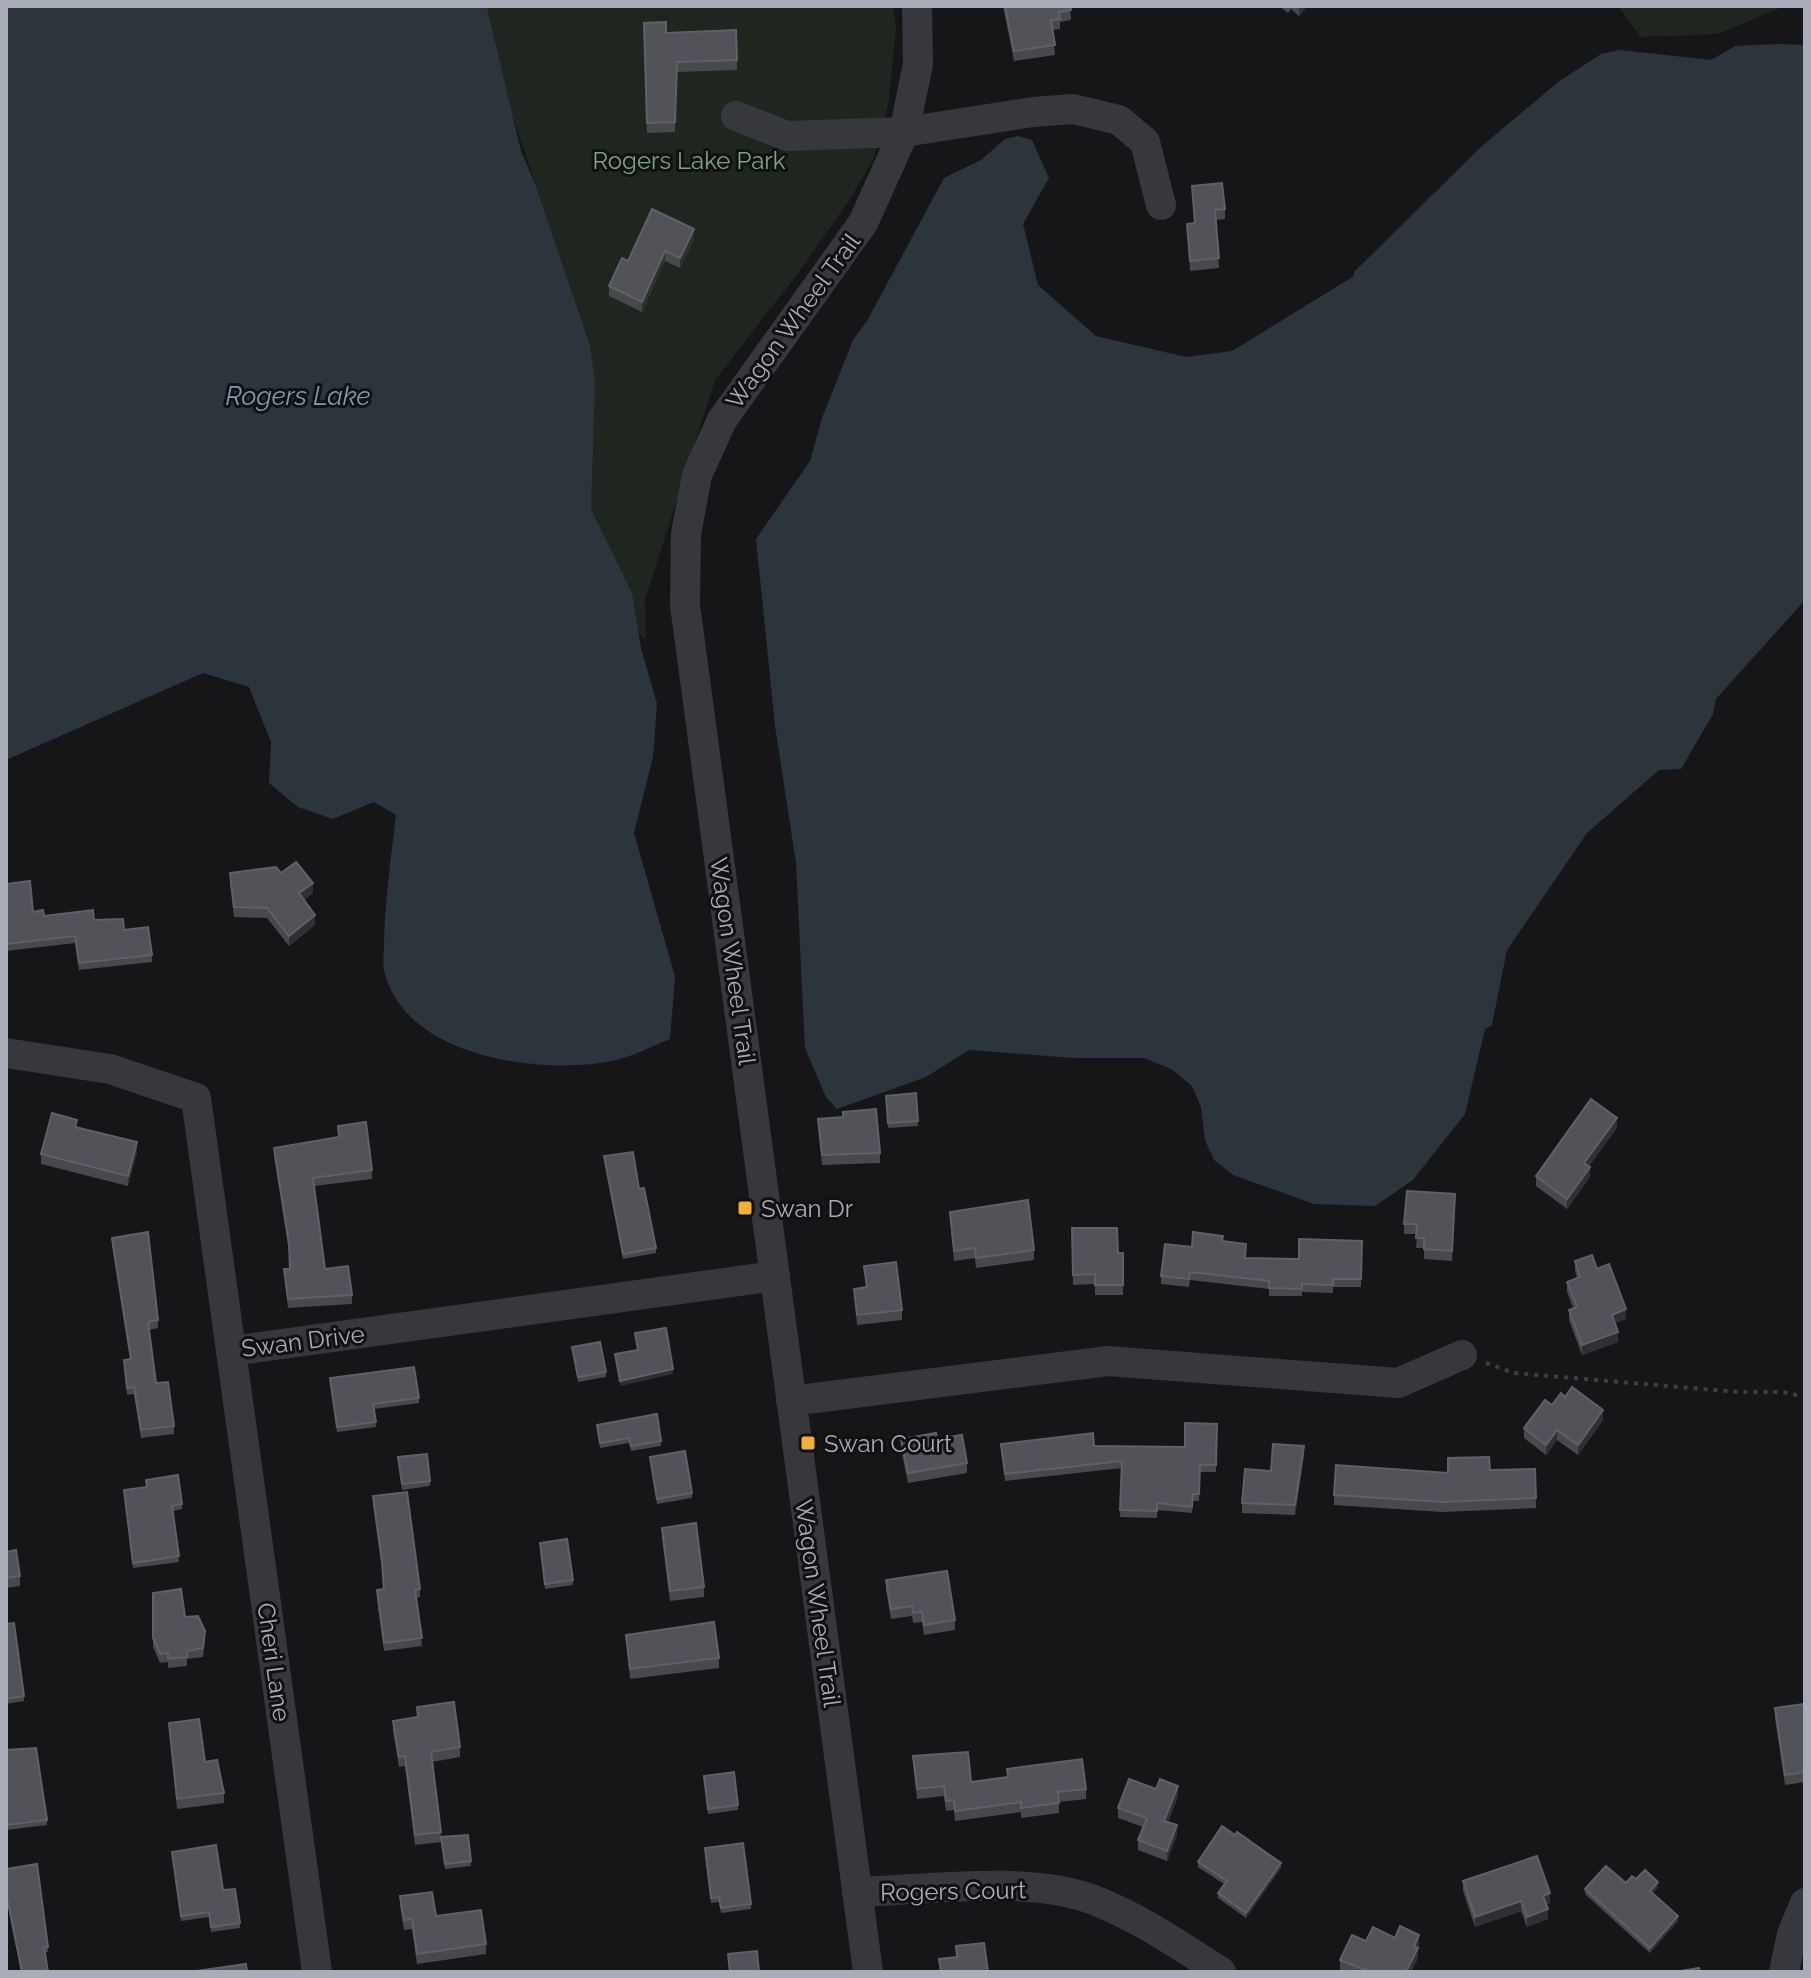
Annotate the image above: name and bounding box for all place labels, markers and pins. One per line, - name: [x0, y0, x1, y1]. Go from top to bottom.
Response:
- place label: Swan Dr: [761, 1194, 854, 1223]
- marker: Swan Dr: [736, 1199, 754, 1217]
- place label: Swan Court: [824, 1429, 952, 1458]
- marker: Swan Court: [799, 1434, 817, 1452]

